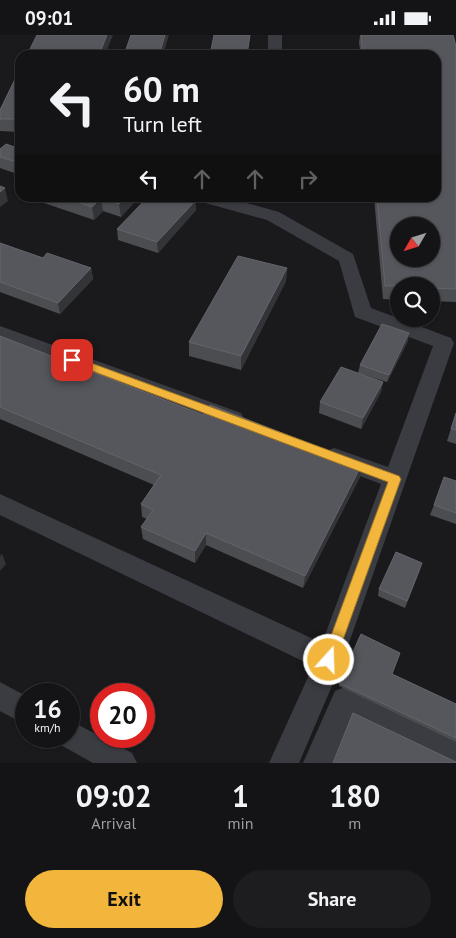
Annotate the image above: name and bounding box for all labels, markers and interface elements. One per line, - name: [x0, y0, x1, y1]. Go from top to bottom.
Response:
- text: 09:01: [25, 6, 73, 30]
- text: 60 m: [123, 66, 200, 112]
- icon: left: [40, 70, 105, 135]
- text: Turn left: [123, 110, 202, 138]
- icon: left: [135, 165, 163, 193]
- icon: ahead: [188, 165, 216, 193]
- icon: ahead: [241, 165, 269, 193]
- icon: right: [294, 165, 322, 193]
- north arrow: [390, 217, 440, 267]
- map controls: [390, 217, 440, 327]
- button: search: [390, 277, 440, 327]
- pin: [51, 339, 93, 381]
- icon: arrive: [58, 346, 86, 374]
- position arrow: [302, 633, 354, 685]
- speed limit sign: 20: [90, 683, 155, 748]
- text: 16: [33, 693, 62, 725]
- text: km/h: [34, 720, 61, 735]
- text: 09:02: [76, 776, 152, 815]
- text: 1: [232, 776, 249, 815]
- text: 180: [329, 776, 380, 815]
- text: Arrival: [91, 813, 136, 833]
- text: min: [228, 813, 254, 833]
- text: m: [348, 813, 361, 833]
- button: Exit: [25, 870, 223, 928]
- button: Share: [233, 870, 431, 928]

